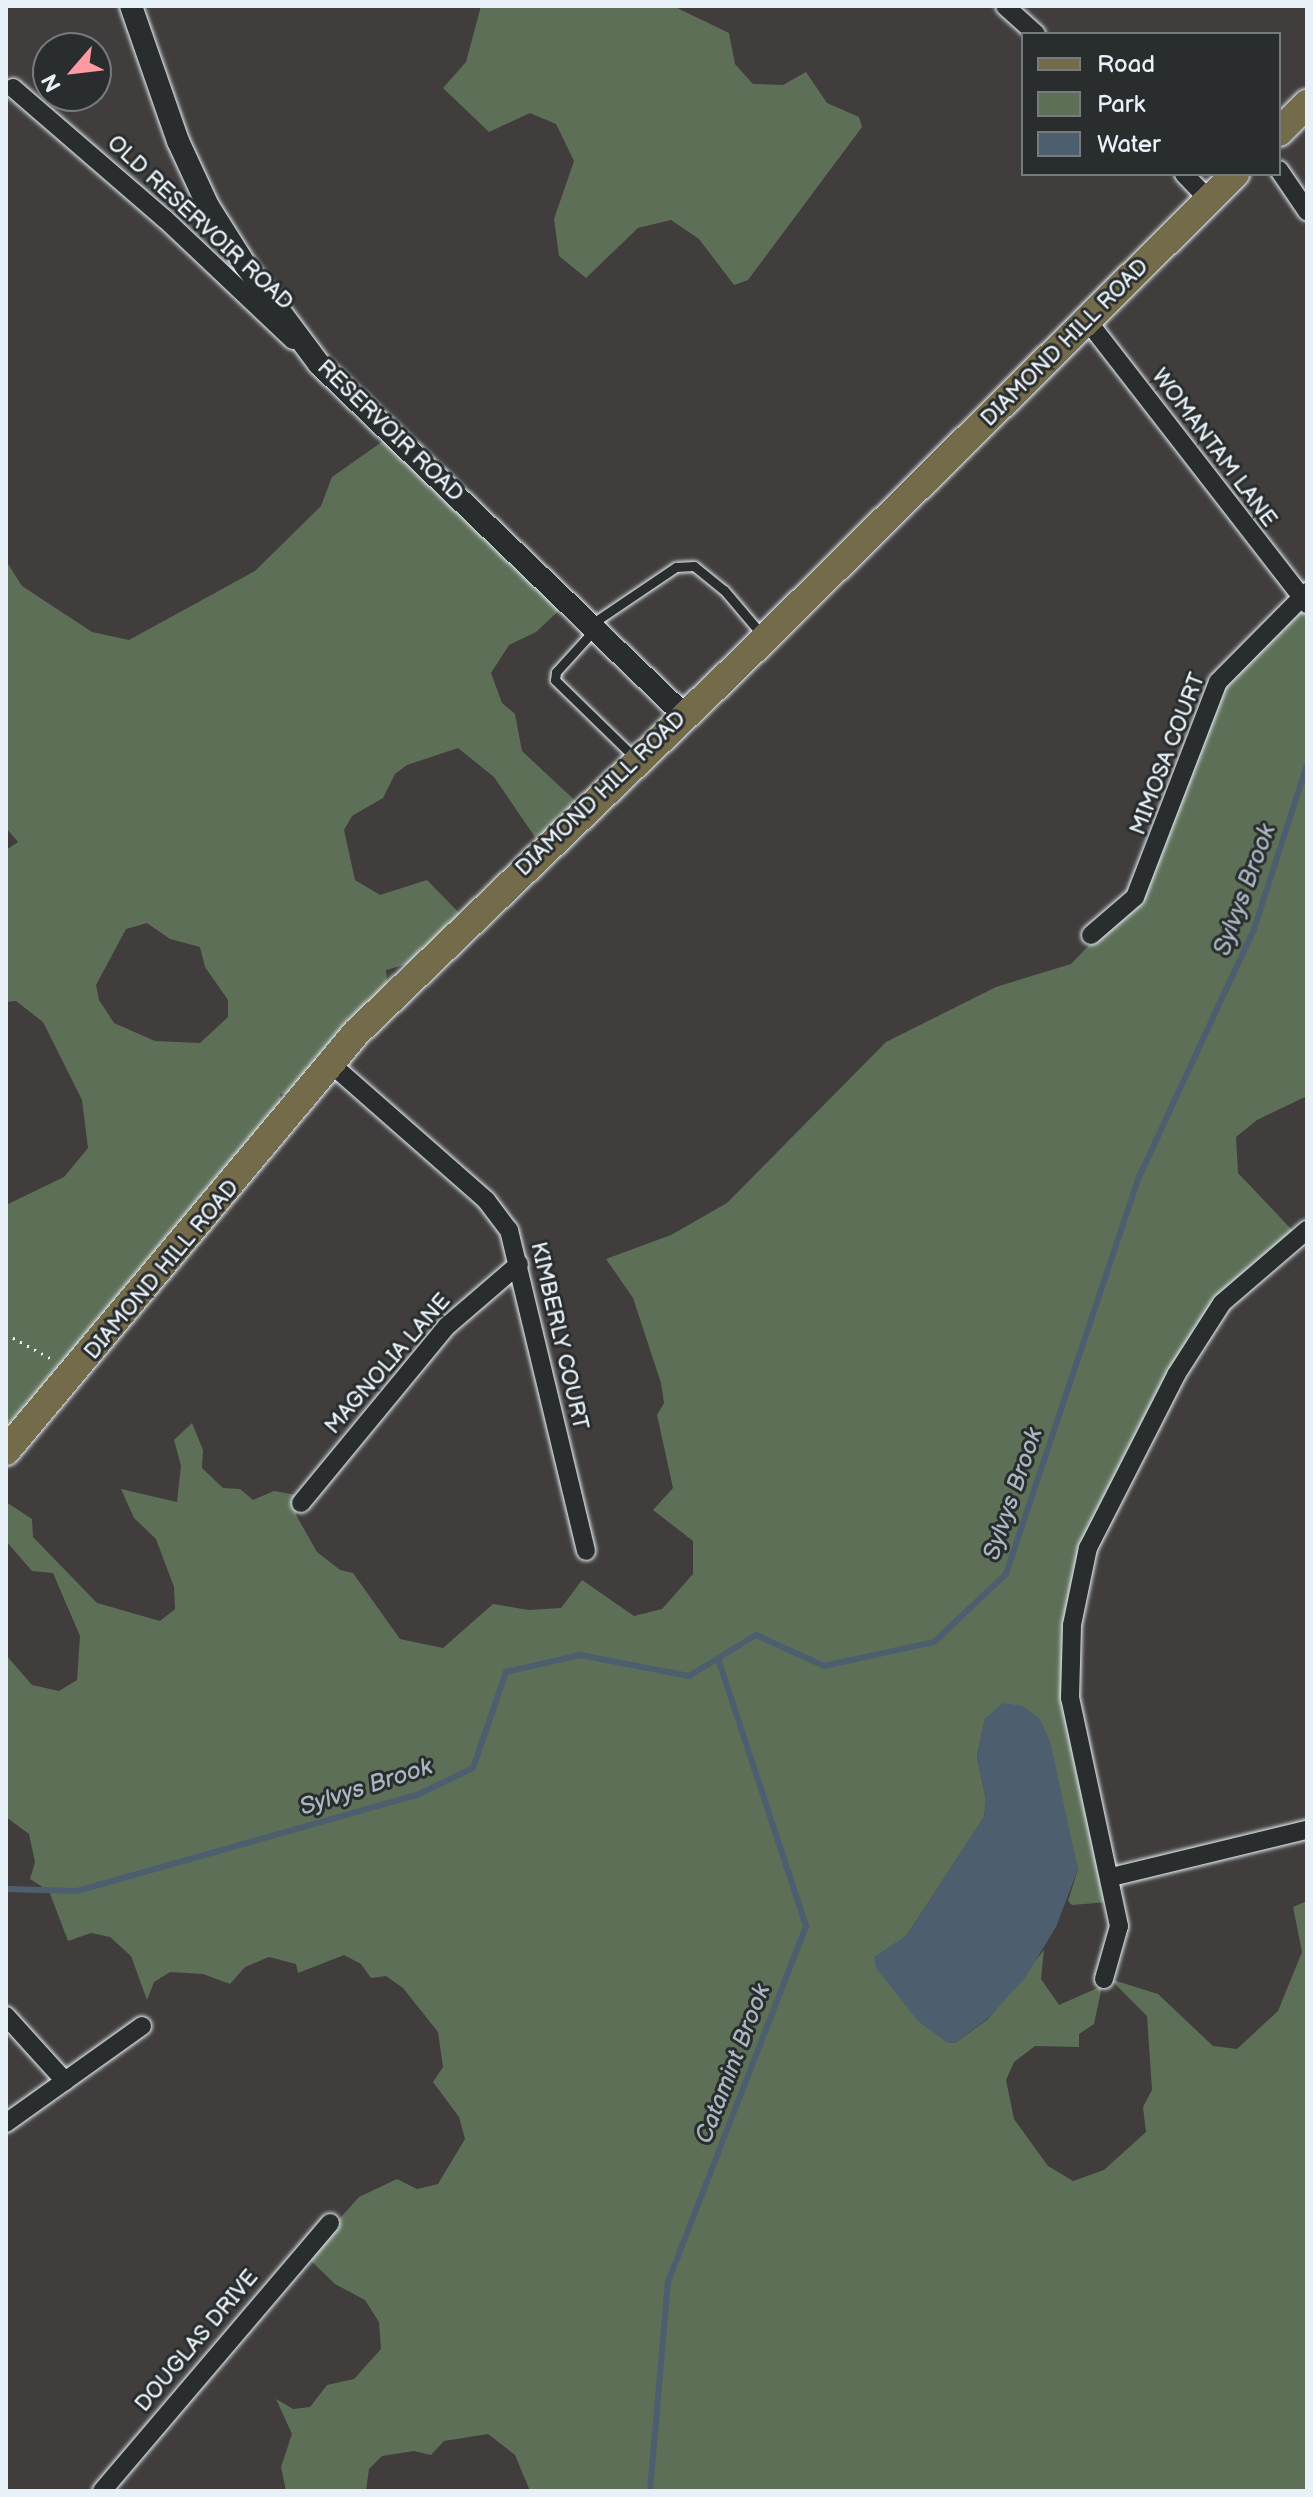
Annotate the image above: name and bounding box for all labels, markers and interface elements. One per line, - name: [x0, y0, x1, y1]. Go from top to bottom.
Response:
- north arrow: [32, 32, 112, 112]
- legend: [1021, 32, 1281, 176]
- text: Road: [1097, 50, 1155, 79]
- text: N: [36, 69, 68, 96]
- text: Park: [1097, 90, 1145, 119]
- street label: OLD RESERVOIR ROAD: [102, 130, 298, 316]
- text: Water: [1097, 130, 1161, 159]
- street label: DIAMOND HILL ROAD: [976, 254, 1154, 432]
- street label: RESERVOIR ROAD: [312, 355, 468, 507]
- street label: WOMANTAM LANE: [1146, 364, 1282, 532]
- street label: MIMOSA COURT: [1125, 669, 1211, 839]
- street label: DIAMOND HILL ROAD: [511, 706, 691, 882]
- water label: Sylvys Brook: [1208, 820, 1282, 960]
- street label: DIAMOND HILL ROAD: [79, 1175, 245, 1365]
- street label: KIMBERLY COURT: [525, 1239, 593, 1433]
- street label: MAGNOLIA LANE: [320, 1288, 456, 1440]
- water label: Sylvys Brook: [977, 1424, 1049, 1564]
- water label: Sylvys Brook: [296, 1752, 436, 1822]
- water label: Catamint Brook: [689, 1980, 777, 2148]
- street label: DOUGLAS DRIVE: [130, 2265, 264, 2417]

